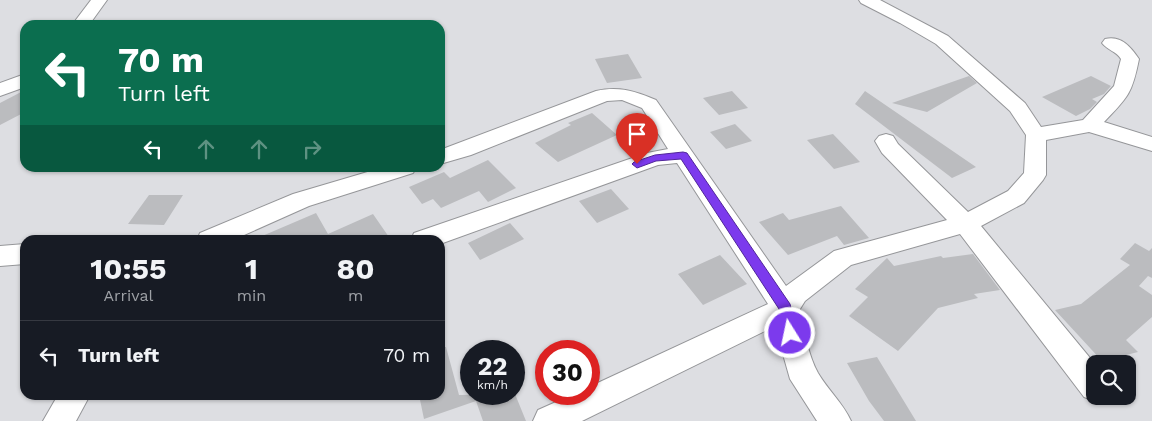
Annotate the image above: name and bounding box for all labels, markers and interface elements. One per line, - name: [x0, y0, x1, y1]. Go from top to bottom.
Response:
- text: 70 m: [118, 39, 204, 81]
- icon: left: [35, 40, 100, 105]
- text: Turn left: [118, 81, 210, 106]
- pin: [616, 113, 658, 164]
- icon: arrive: [623, 120, 651, 148]
- icon: left: [139, 135, 167, 163]
- icon: ahead: [192, 135, 220, 163]
- icon: ahead: [245, 135, 273, 163]
- icon: right: [298, 135, 326, 163]
- text: 10:55: [90, 251, 167, 286]
- text: 1: [245, 251, 258, 286]
- text: 80: [337, 251, 375, 286]
- text: Arrival: [103, 286, 153, 305]
- text: min: [237, 286, 266, 305]
- text: m: [348, 286, 363, 305]
- position arrow: [763, 306, 815, 358]
- speed limit sign: 30: [535, 340, 600, 405]
- icon: left: [35, 342, 63, 370]
- text: Turn left: [78, 344, 159, 367]
- text: 70 m: [383, 344, 430, 367]
- text: 22: [478, 352, 507, 381]
- map controls: [1086, 355, 1136, 405]
- button: search: [1086, 355, 1136, 405]
- text: km/h: [477, 378, 508, 392]

